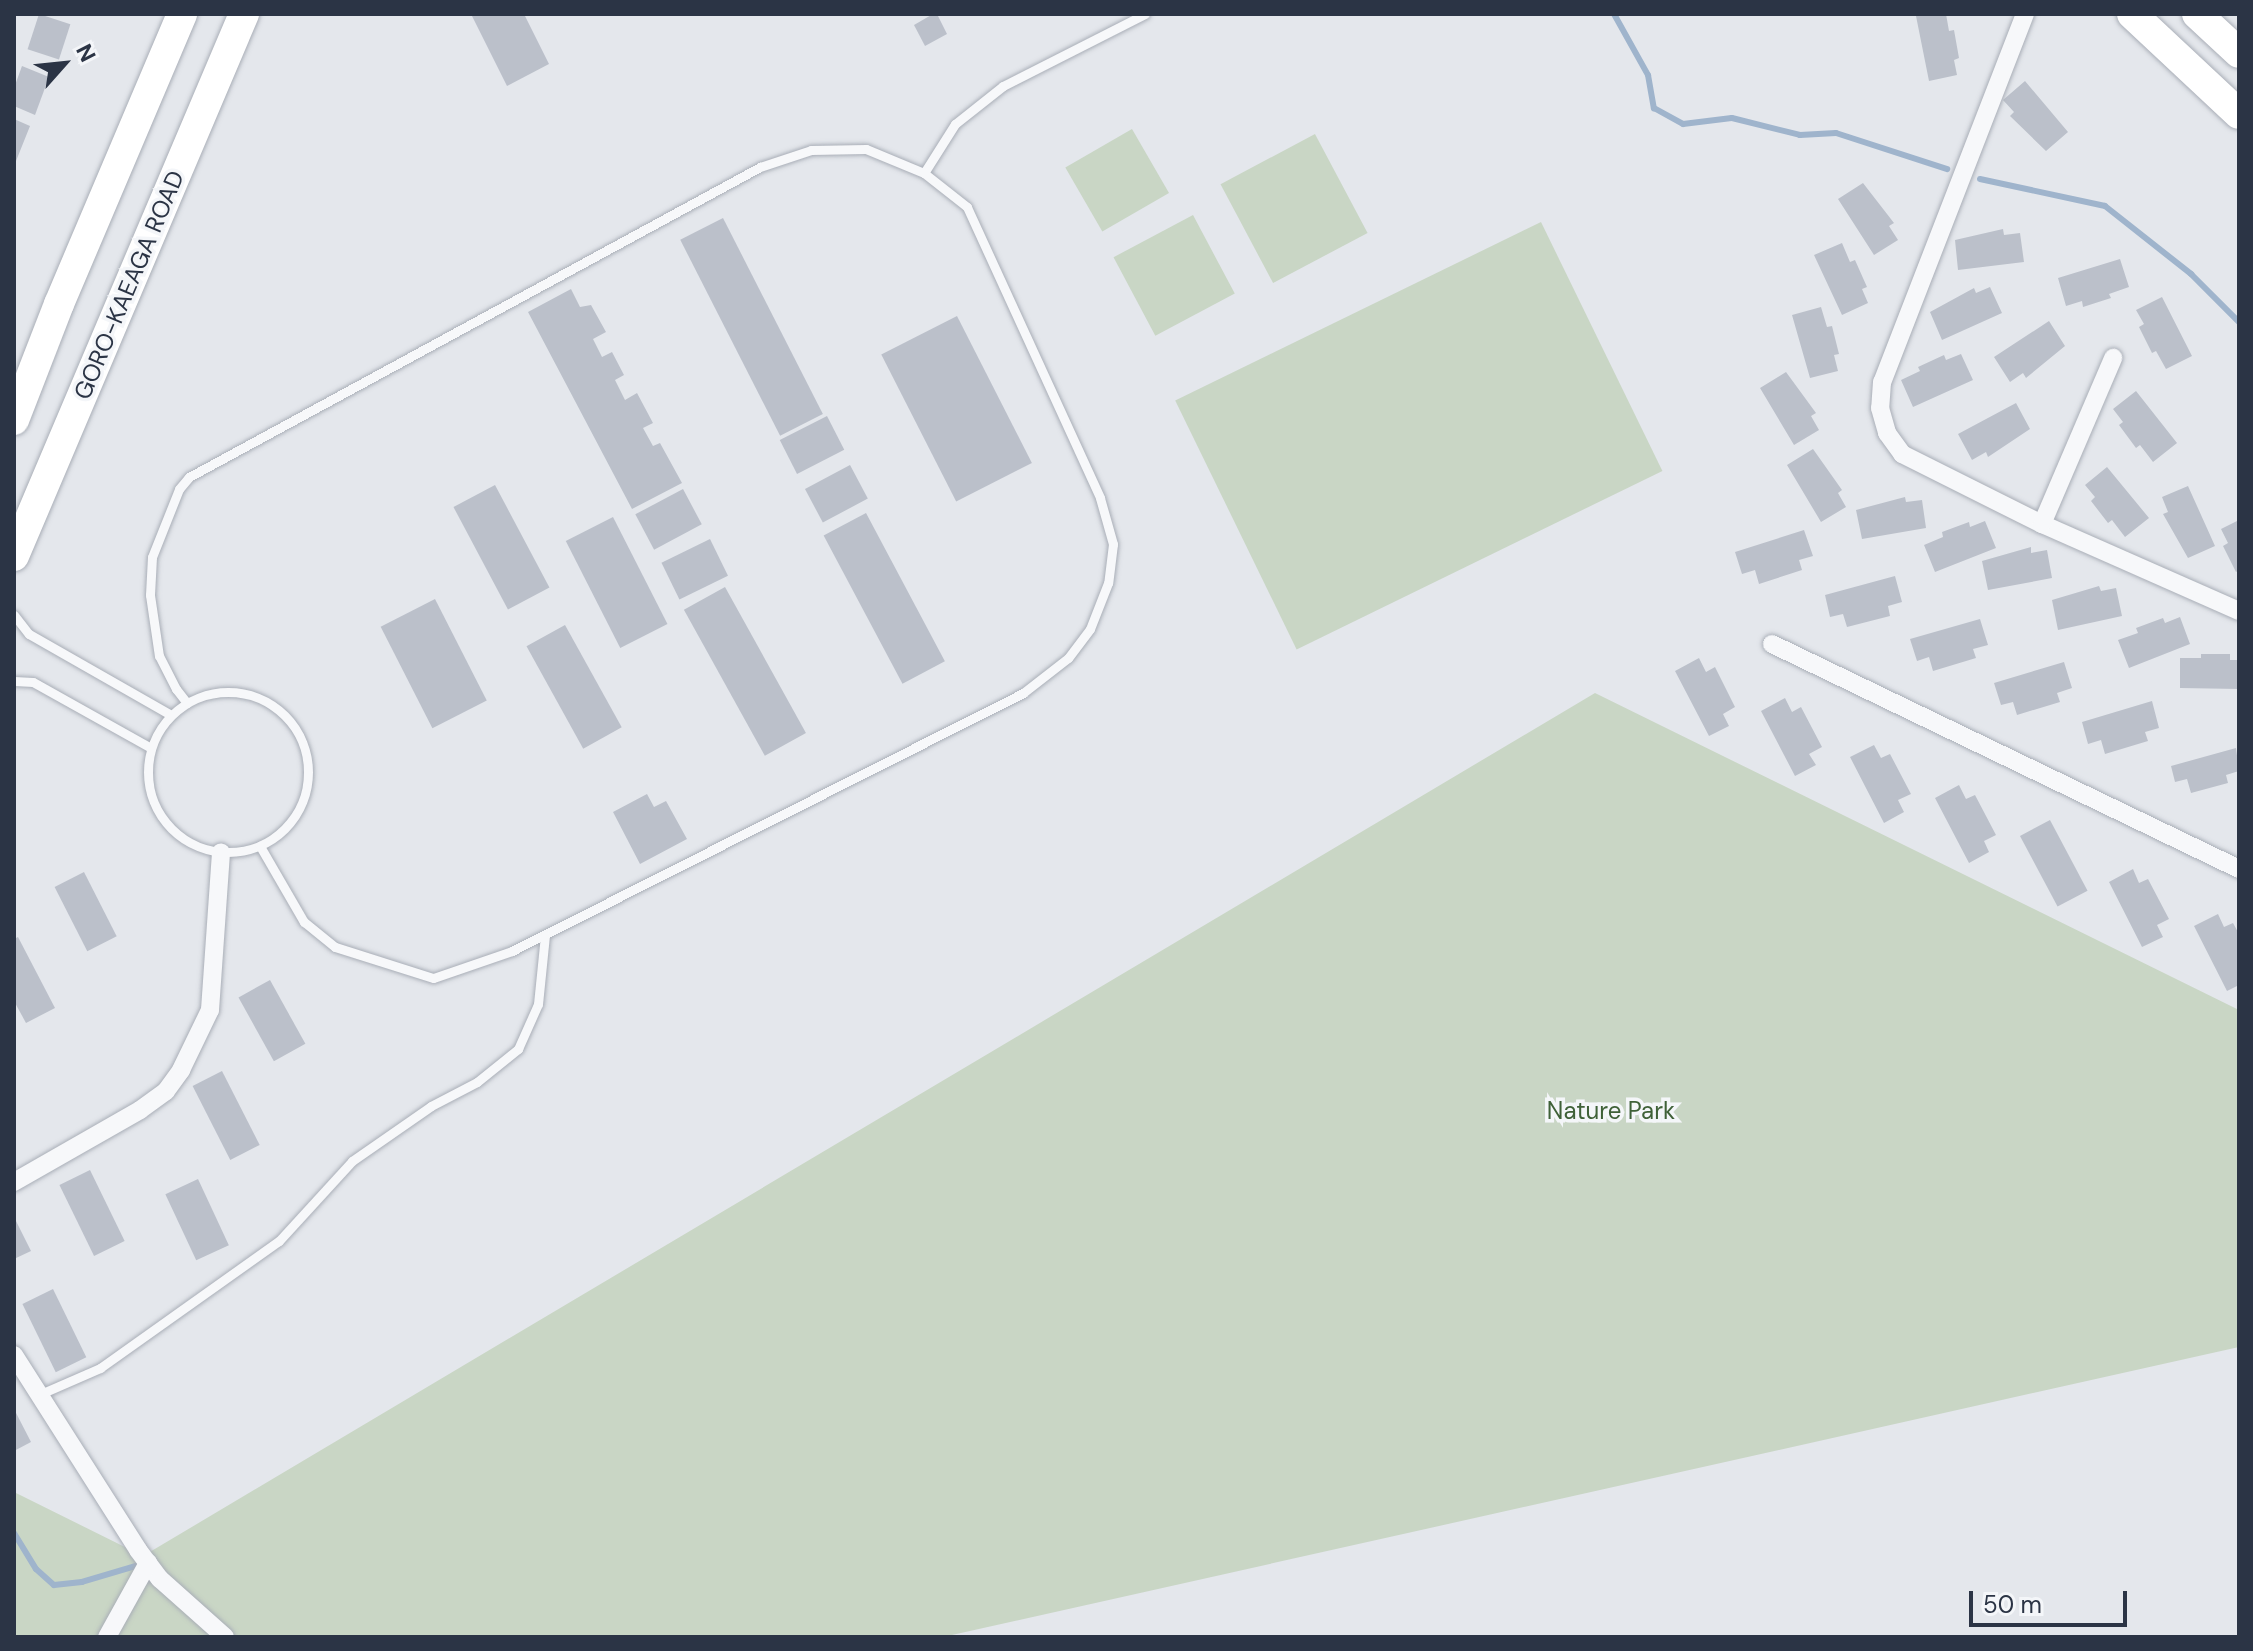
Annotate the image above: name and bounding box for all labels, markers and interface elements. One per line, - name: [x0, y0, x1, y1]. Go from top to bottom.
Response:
- north arrow: [24, 24, 104, 104]
- text: N: [69, 39, 102, 67]
- street label: GORO-KAEAGA ROAD: [68, 166, 190, 404]
- park label: Nature Park: [1547, 1097, 1675, 1125]
- scale bar: [1973, 1575, 2131, 1625]
- text: 50 m: [1983, 1589, 2042, 1620]

